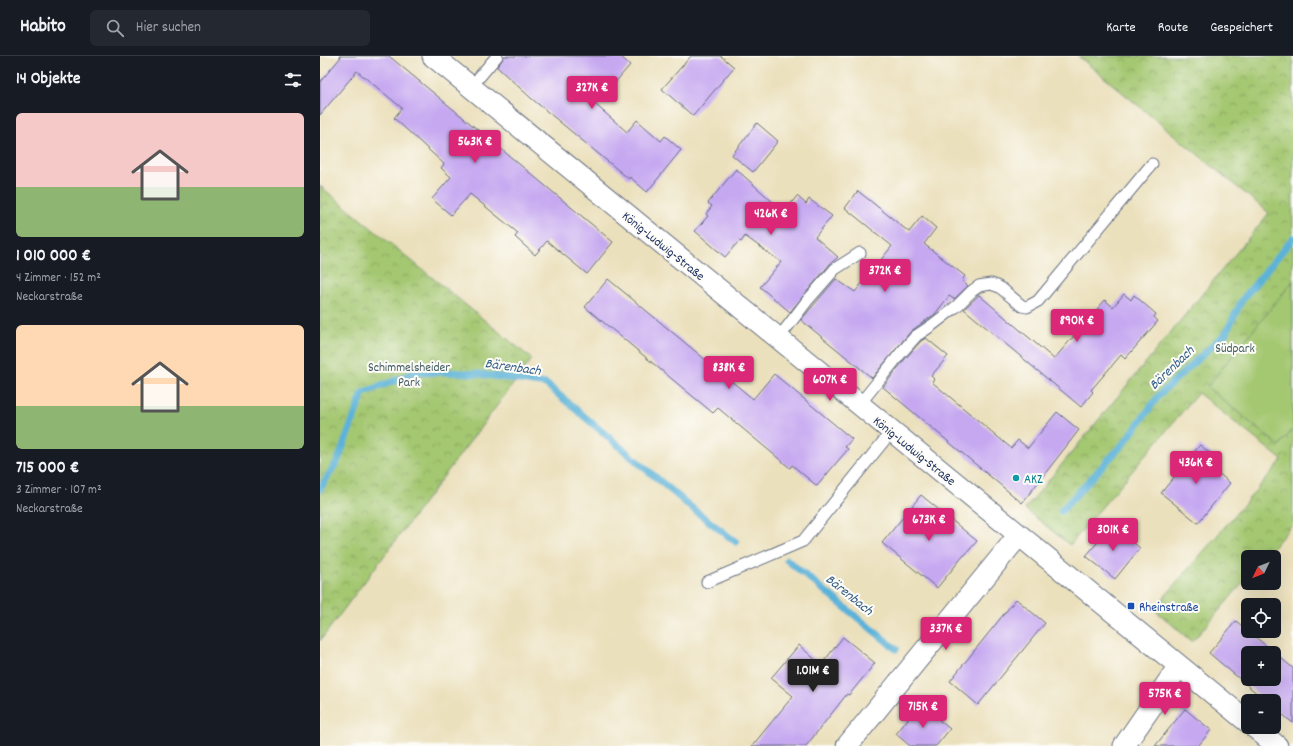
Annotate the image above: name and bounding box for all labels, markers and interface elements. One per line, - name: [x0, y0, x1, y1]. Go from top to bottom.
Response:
- search box: [90, 10, 370, 46]
- text: Habito: [20, 14, 66, 41]
- icon: search: [104, 17, 126, 39]
- text: Hier suchen: [136, 17, 201, 39]
- text: Karte: [1106, 18, 1136, 38]
- text: Route: [1158, 18, 1188, 38]
- text: Gespeichert: [1210, 18, 1273, 38]
- text: 14 Objekte: [16, 68, 80, 92]
- icon: filters: [282, 69, 304, 91]
- pin: 327K €: [559, 76, 625, 110]
- text: 327K €: [576, 79, 608, 98]
- pin: 563K €: [442, 130, 508, 164]
- text: 563K €: [458, 133, 492, 152]
- icon: home: [124, 139, 196, 211]
- pin: 426K €: [738, 202, 804, 236]
- text: 426K €: [754, 205, 788, 224]
- street label: König-Ludwig-Straße: [617, 208, 708, 286]
- text: 1 010 000 €: [16, 245, 91, 269]
- pin: 372K €: [852, 259, 918, 293]
- text: 372K €: [869, 262, 901, 281]
- text: 4 Zimmer · 152 m²: [16, 269, 101, 288]
- text: Neckarstraße: [16, 288, 83, 307]
- pin: 890K €: [1044, 309, 1110, 343]
- text: 890K €: [1060, 312, 1094, 331]
- park label: Südpark: [1215, 340, 1255, 359]
- water label: Bärenbach: [1145, 341, 1200, 395]
- icon: home: [124, 351, 196, 423]
- water label: Bärenbach: [484, 354, 542, 382]
- pin: 838K €: [696, 356, 762, 390]
- park label: Schimmelsheider Park: [368, 359, 450, 393]
- text: 838K €: [713, 359, 745, 378]
- pin: 607K €: [797, 368, 863, 402]
- text: 607K €: [813, 371, 847, 390]
- street label: König-Ludwig-Straße: [868, 413, 959, 491]
- pin: 436K €: [1163, 451, 1229, 485]
- text: 436K €: [1179, 454, 1213, 473]
- text: 715 000 €: [16, 457, 79, 481]
- place label: AKZ: [1024, 471, 1043, 490]
- marker: AKZ: [1011, 473, 1021, 483]
- text: 3 Zimmer · 107 m²: [16, 481, 102, 500]
- text: Neckarstraße: [16, 500, 83, 519]
- pin: 673K €: [896, 508, 962, 542]
- text: 673K €: [912, 511, 946, 530]
- pin: 301K €: [1080, 518, 1146, 552]
- text: 301K €: [1097, 521, 1129, 540]
- north arrow: [1241, 550, 1281, 590]
- map controls: [1241, 550, 1281, 734]
- water label: Bärenbach: [821, 570, 877, 621]
- button: locate: [1241, 598, 1281, 638]
- place label: Rheinstraße: [1139, 599, 1199, 618]
- marker: Rheinstraße: [1126, 601, 1136, 611]
- pin: 337K €: [913, 617, 979, 651]
- text: 337K €: [930, 620, 962, 639]
- button: +: [1241, 646, 1281, 686]
- pin: 1.01M €: [776, 659, 850, 693]
- text: 1.01M €: [797, 662, 829, 681]
- pin: 575K €: [1132, 682, 1198, 716]
- text: 575K €: [1148, 685, 1182, 704]
- button: −: [1241, 694, 1281, 734]
- pin: 715K €: [890, 695, 956, 729]
- text: 715K €: [908, 698, 938, 717]

